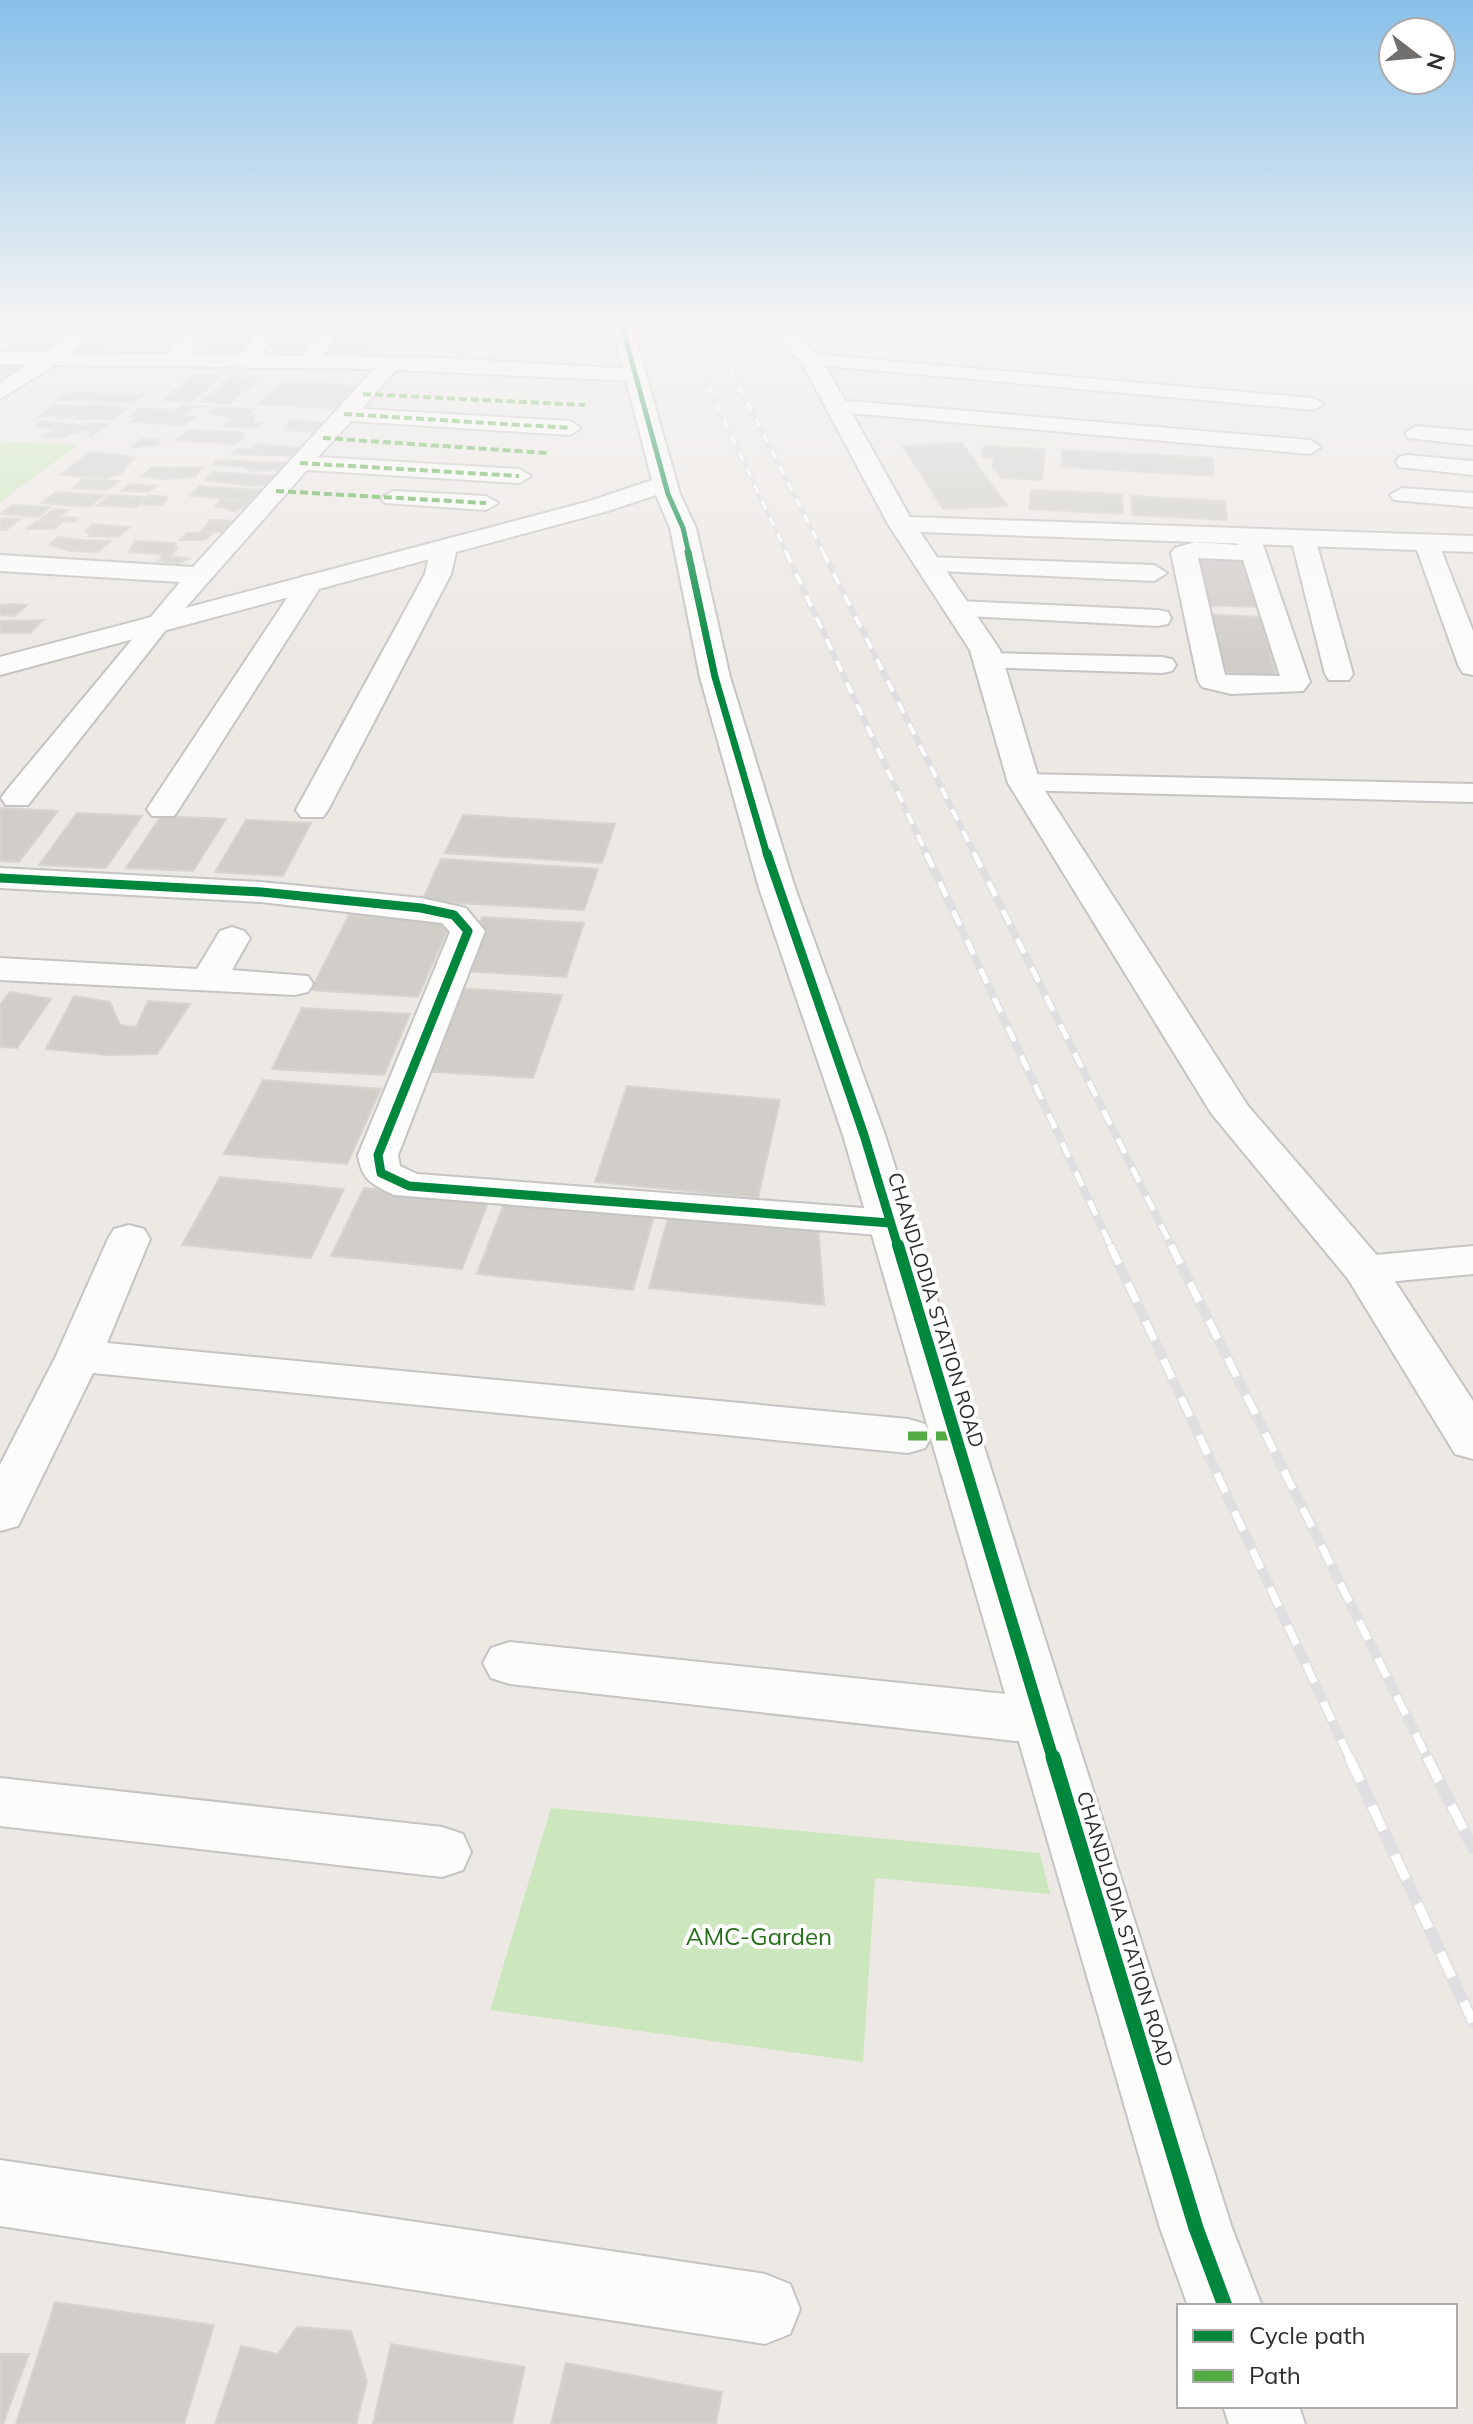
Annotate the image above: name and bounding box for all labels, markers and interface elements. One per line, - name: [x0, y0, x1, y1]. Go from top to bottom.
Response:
- north arrow: [1377, 16, 1457, 96]
- text: N: [1420, 50, 1452, 73]
- street label: CHANDLODIA STATION ROAD: [883, 1169, 990, 1451]
- street label: CHANDLODIA STATION ROAD: [1072, 1788, 1179, 2070]
- park label: AMC-Garden: [686, 1921, 832, 1951]
- legend: [1177, 2304, 1457, 2408]
- text: Cycle path: [1249, 2320, 1366, 2350]
- text: Path: [1249, 2360, 1301, 2390]

